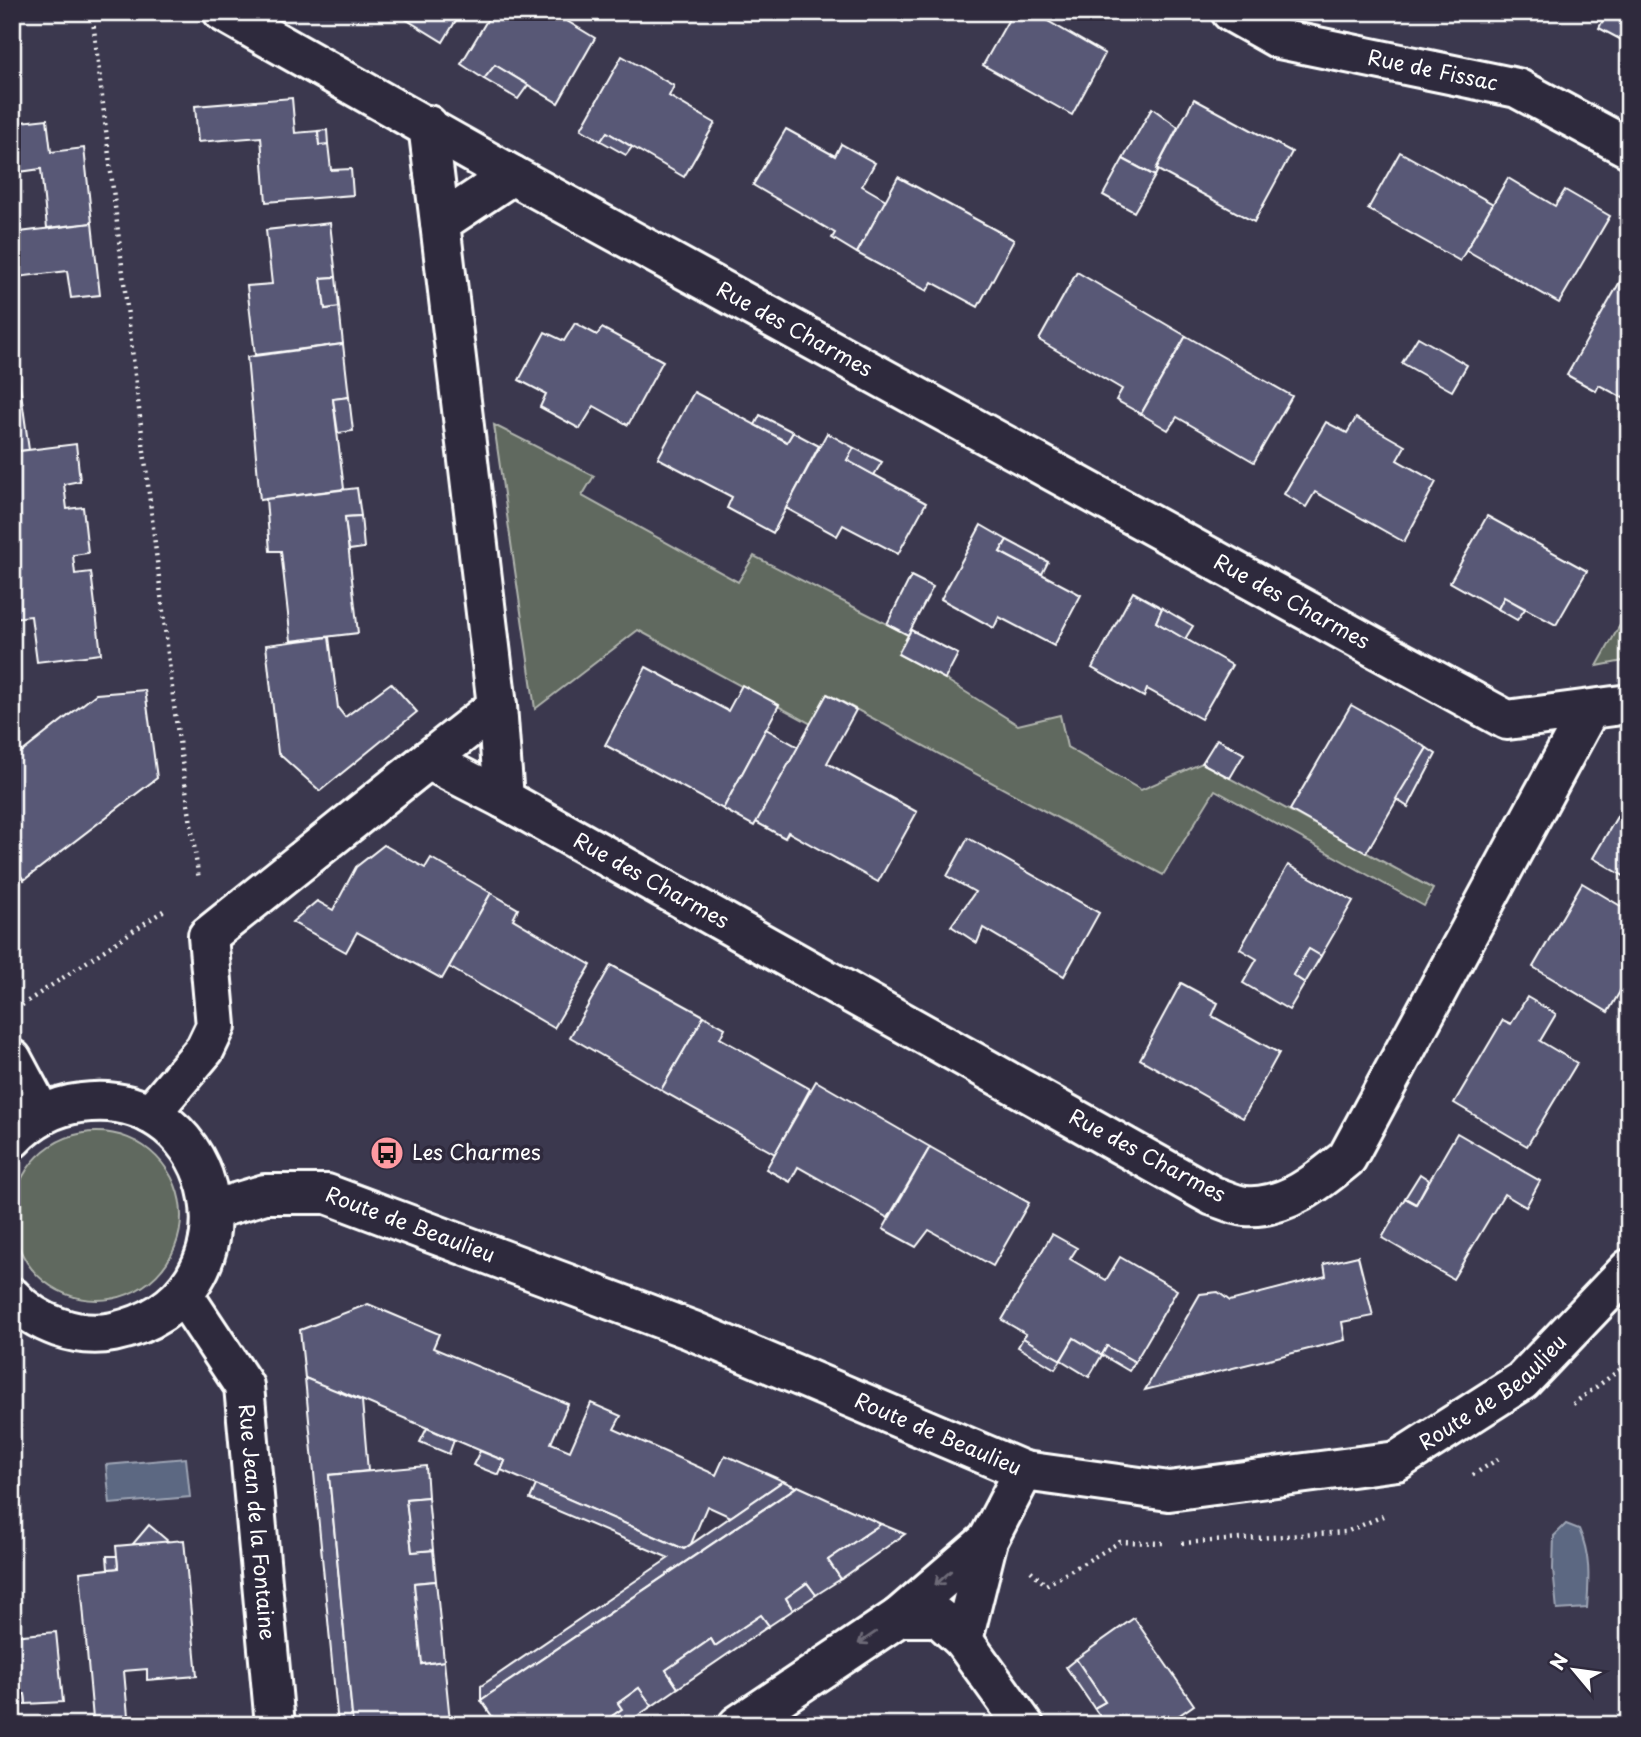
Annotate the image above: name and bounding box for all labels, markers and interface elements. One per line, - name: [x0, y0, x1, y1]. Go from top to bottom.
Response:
- street label: Rue de Fissac: [1365, 40, 1501, 98]
- street label: Rue des Charmes: [711, 272, 879, 384]
- street label: Rue des Charmes: [1209, 545, 1376, 656]
- street label: Rue des Charmes: [568, 823, 736, 935]
- street label: Rue des Charmes: [1064, 1099, 1232, 1209]
- bus stop icon: Les Charmes: [368, 1134, 406, 1172]
- place label: Les Charmes: [412, 1135, 541, 1167]
- street label: Route de Beaulieu: [321, 1177, 500, 1269]
- street label: Route de Beaulieu: [1411, 1326, 1573, 1457]
- street label: Route de Beaulieu: [850, 1383, 1027, 1482]
- street label: Rue Jean de la Fontaine: [232, 1402, 285, 1642]
- one-way arrow: [934, 1570, 952, 1586]
- one-way arrow: [858, 1631, 878, 1645]
- north arrow: [1540, 1636, 1610, 1706]
- text: N: [1542, 1648, 1574, 1675]

